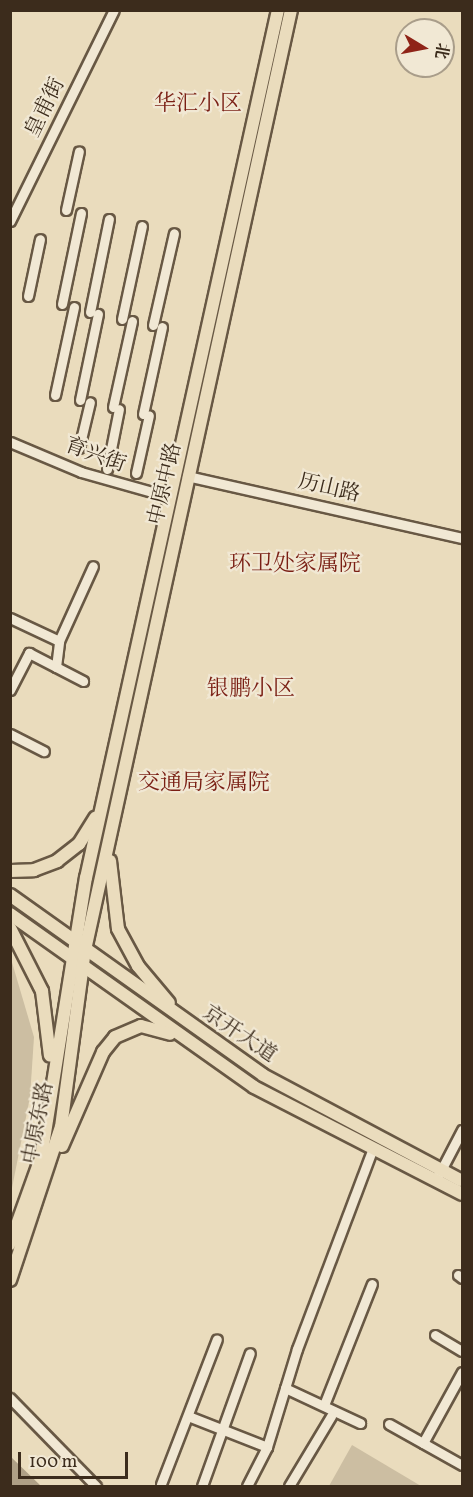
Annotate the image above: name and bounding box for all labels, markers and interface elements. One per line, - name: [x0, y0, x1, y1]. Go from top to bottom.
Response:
- north arrow: [395, 18, 455, 78]
- text: 北: [429, 41, 453, 61]
- street label: 皇甫街: [21, 74, 71, 142]
- district label: 华汇小区: [154, 92, 242, 118]
- street label: 育兴街: [61, 433, 129, 479]
- street label: 中原中路: [144, 440, 188, 528]
- street label: 历山路: [295, 470, 363, 508]
- district label: 环卫处家属院: [229, 552, 361, 578]
- district label: 银鹏小区: [207, 677, 295, 703]
- district label: 交通局家属院: [138, 771, 270, 797]
- street label: 京开大道: [197, 1001, 281, 1069]
- street label: 中原东路: [19, 1079, 59, 1167]
- scale bar: [21, 1440, 130, 1478]
- text: 100 m: [29, 1450, 78, 1475]

